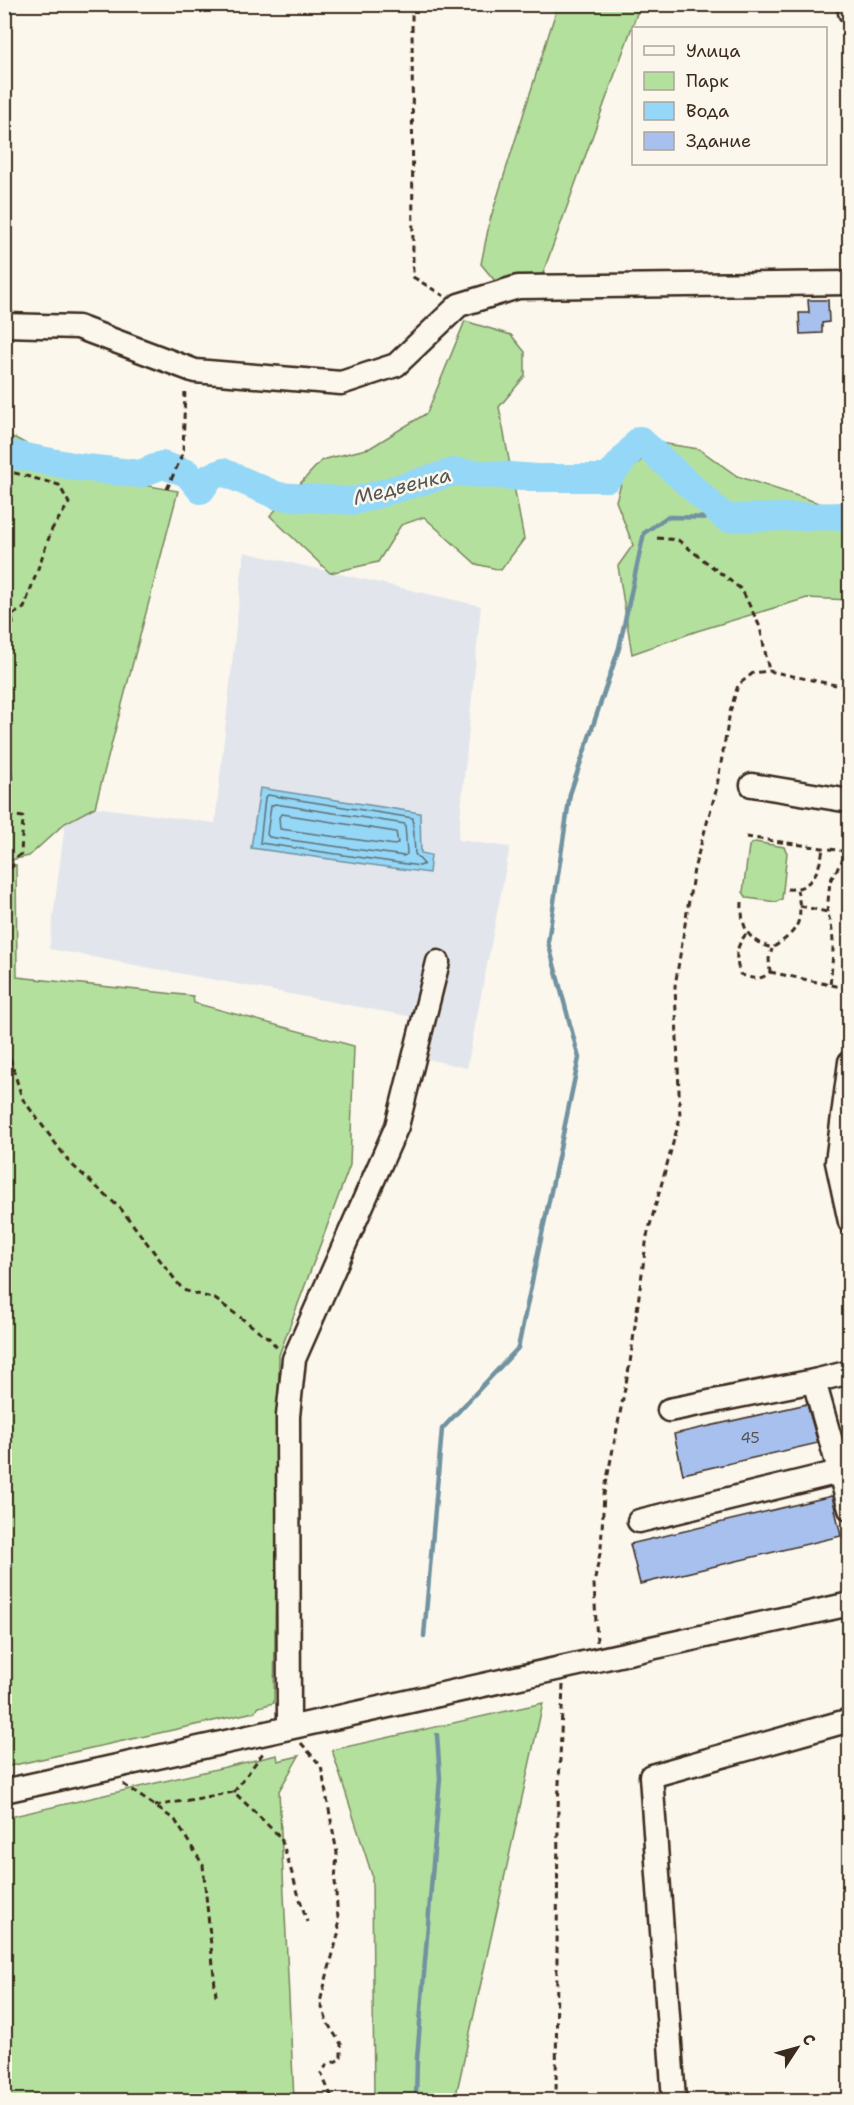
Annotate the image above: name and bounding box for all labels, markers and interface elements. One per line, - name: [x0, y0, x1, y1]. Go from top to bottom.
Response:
- legend: [632, 27, 827, 165]
- text: Улица: [686, 39, 740, 63]
- text: Парк: [686, 69, 729, 93]
- text: Вода: [686, 99, 729, 123]
- text: Здание: [686, 129, 751, 153]
- water label: Медвенка: [350, 461, 454, 511]
- house number: 45: [740, 1428, 760, 1448]
- north arrow: [767, 2018, 827, 2078]
- text: С: [797, 2029, 820, 2050]

